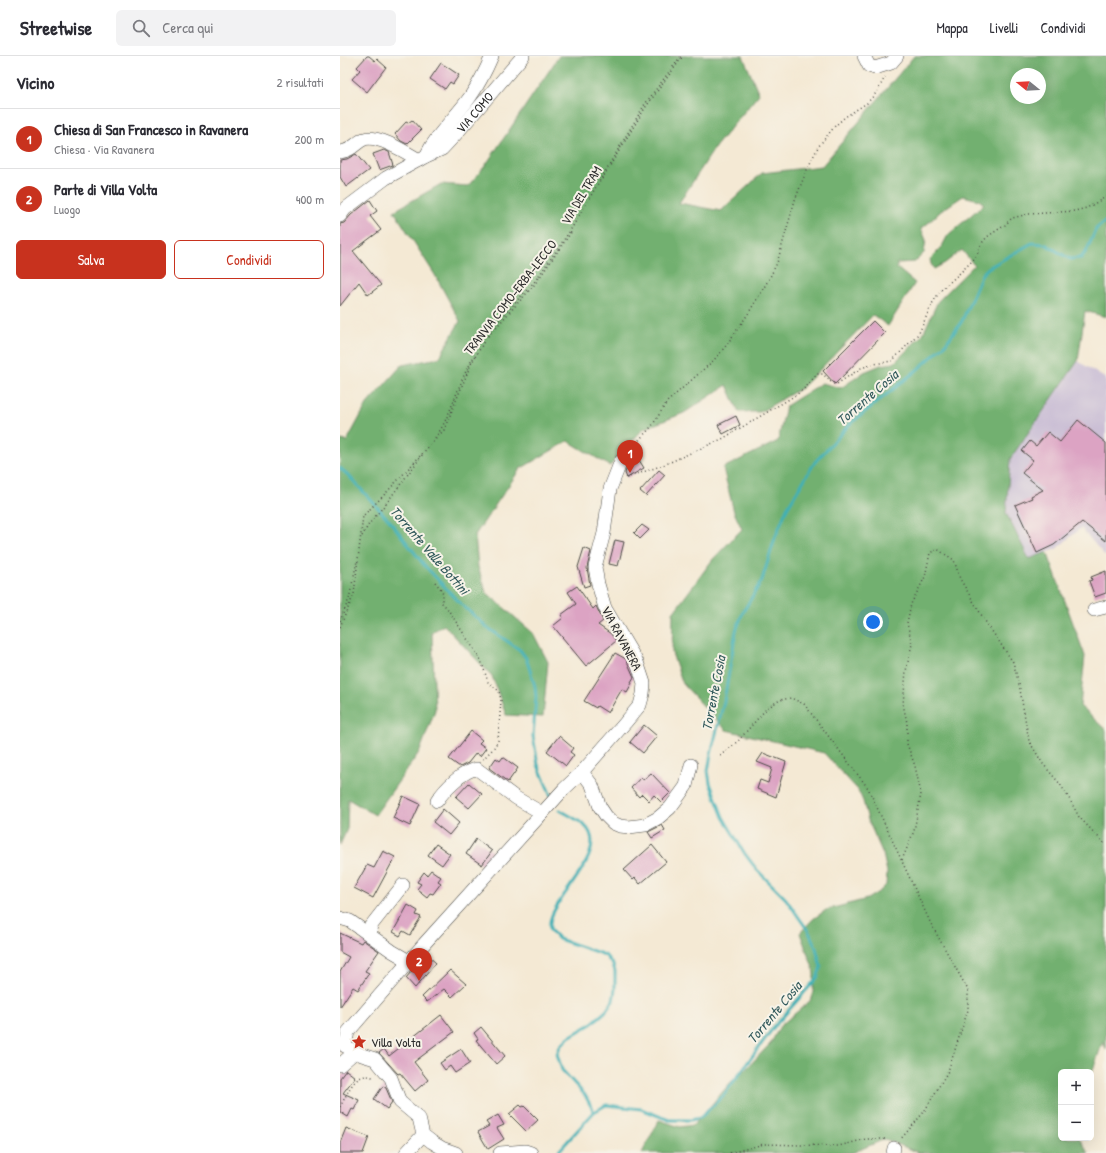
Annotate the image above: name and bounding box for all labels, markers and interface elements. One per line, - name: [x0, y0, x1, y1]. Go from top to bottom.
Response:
- search box: [116, 10, 396, 46]
- text: Streetwise: [20, 15, 92, 41]
- icon: search: [130, 17, 152, 39]
- text: Cerca qui: [162, 17, 214, 38]
- text: Mappa: [936, 18, 968, 37]
- text: Livelli: [990, 18, 1018, 37]
- text: Condividi: [1040, 18, 1086, 37]
- north arrow: [1010, 68, 1046, 104]
- text: Vicino: [16, 71, 54, 94]
- text: 2 risultati: [276, 73, 324, 91]
- street label: VIA COMO: [452, 88, 497, 137]
- text: Chiesa di San Francesco in Ravanera: [54, 119, 248, 140]
- text: 1: [27, 130, 31, 148]
- text: 200 m: [294, 130, 324, 148]
- text: Chiesa · Via Ravanera: [54, 140, 154, 158]
- street label: VIA DEL TRAM: [556, 162, 606, 228]
- text: Parte di Villa Volta: [54, 179, 157, 200]
- text: 2: [26, 190, 32, 208]
- text: 400 m: [296, 190, 324, 208]
- text: Luogo: [54, 200, 80, 218]
- street label: TRANVIA COMO-ERBA-LECCO: [459, 236, 561, 358]
- button: Salva: [16, 240, 166, 279]
- button: Condividi: [174, 240, 324, 279]
- water label: Torrente Cosia: [832, 364, 903, 429]
- pin: 1: [617, 440, 643, 473]
- water label: Torrente Valle Bottini: [386, 502, 475, 600]
- street label: VIA RAVANERA: [598, 603, 647, 674]
- your location: [863, 612, 883, 632]
- water label: Torrente Cosia: [696, 652, 730, 732]
- pin: 2: [406, 948, 432, 981]
- water label: Torrente Cosia: [742, 976, 807, 1047]
- place icon: Villa Volta: [350, 1033, 368, 1051]
- place label: Villa Volta: [371, 1033, 420, 1051]
- map controls: [1058, 1069, 1094, 1141]
- button: +: [1058, 1069, 1094, 1105]
- button: −: [1058, 1105, 1094, 1141]

